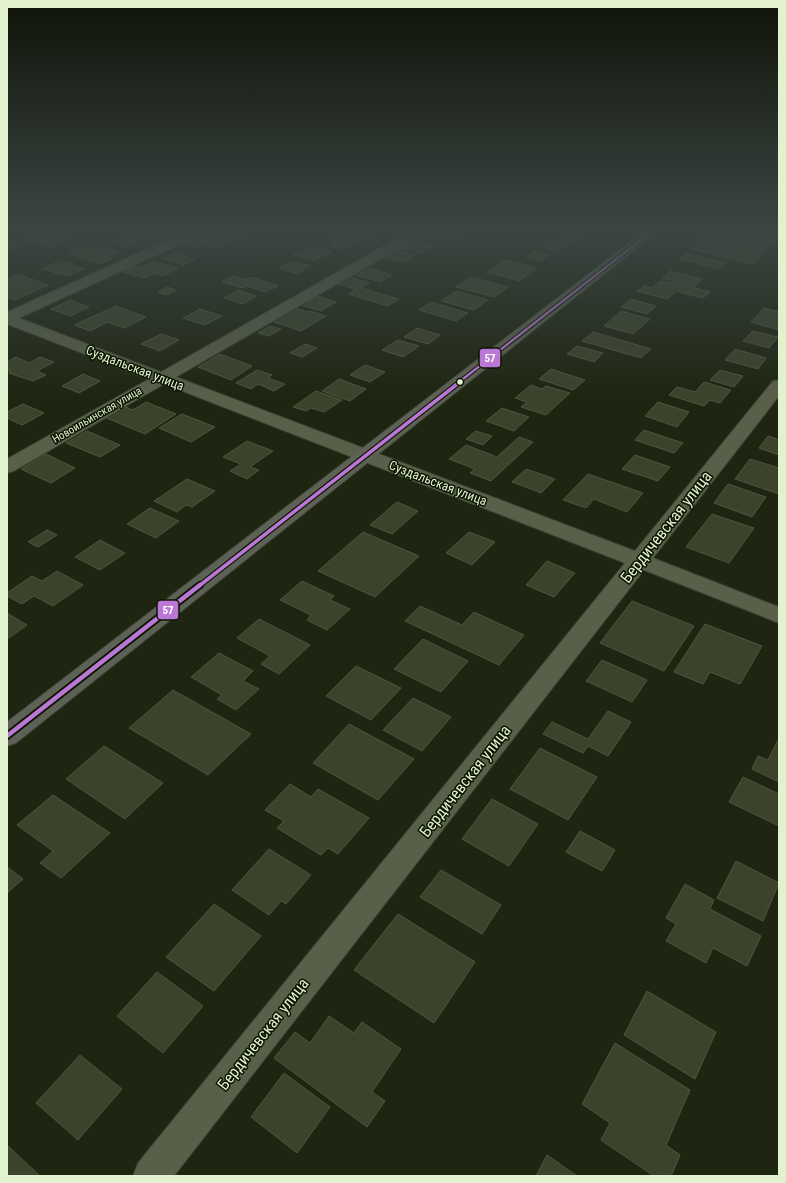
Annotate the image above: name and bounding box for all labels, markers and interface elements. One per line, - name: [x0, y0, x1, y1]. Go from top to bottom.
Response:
- street label: Суздальская улица: [84, 342, 186, 394]
- line badge: 57: [479, 348, 501, 368]
- text: 57: [484, 352, 496, 365]
- unlabelled marker: [455, 377, 465, 387]
- street label: Новоильинская улица: [50, 384, 144, 446]
- street label: Суздальская улица: [387, 457, 489, 509]
- street label: Бердичевская улица: [616, 467, 716, 587]
- line badge: 57: [157, 600, 179, 620]
- text: 57: [162, 604, 174, 617]
- street label: Бердичевская улица: [415, 721, 515, 841]
- street label: Бердичевская улица: [213, 974, 313, 1094]

